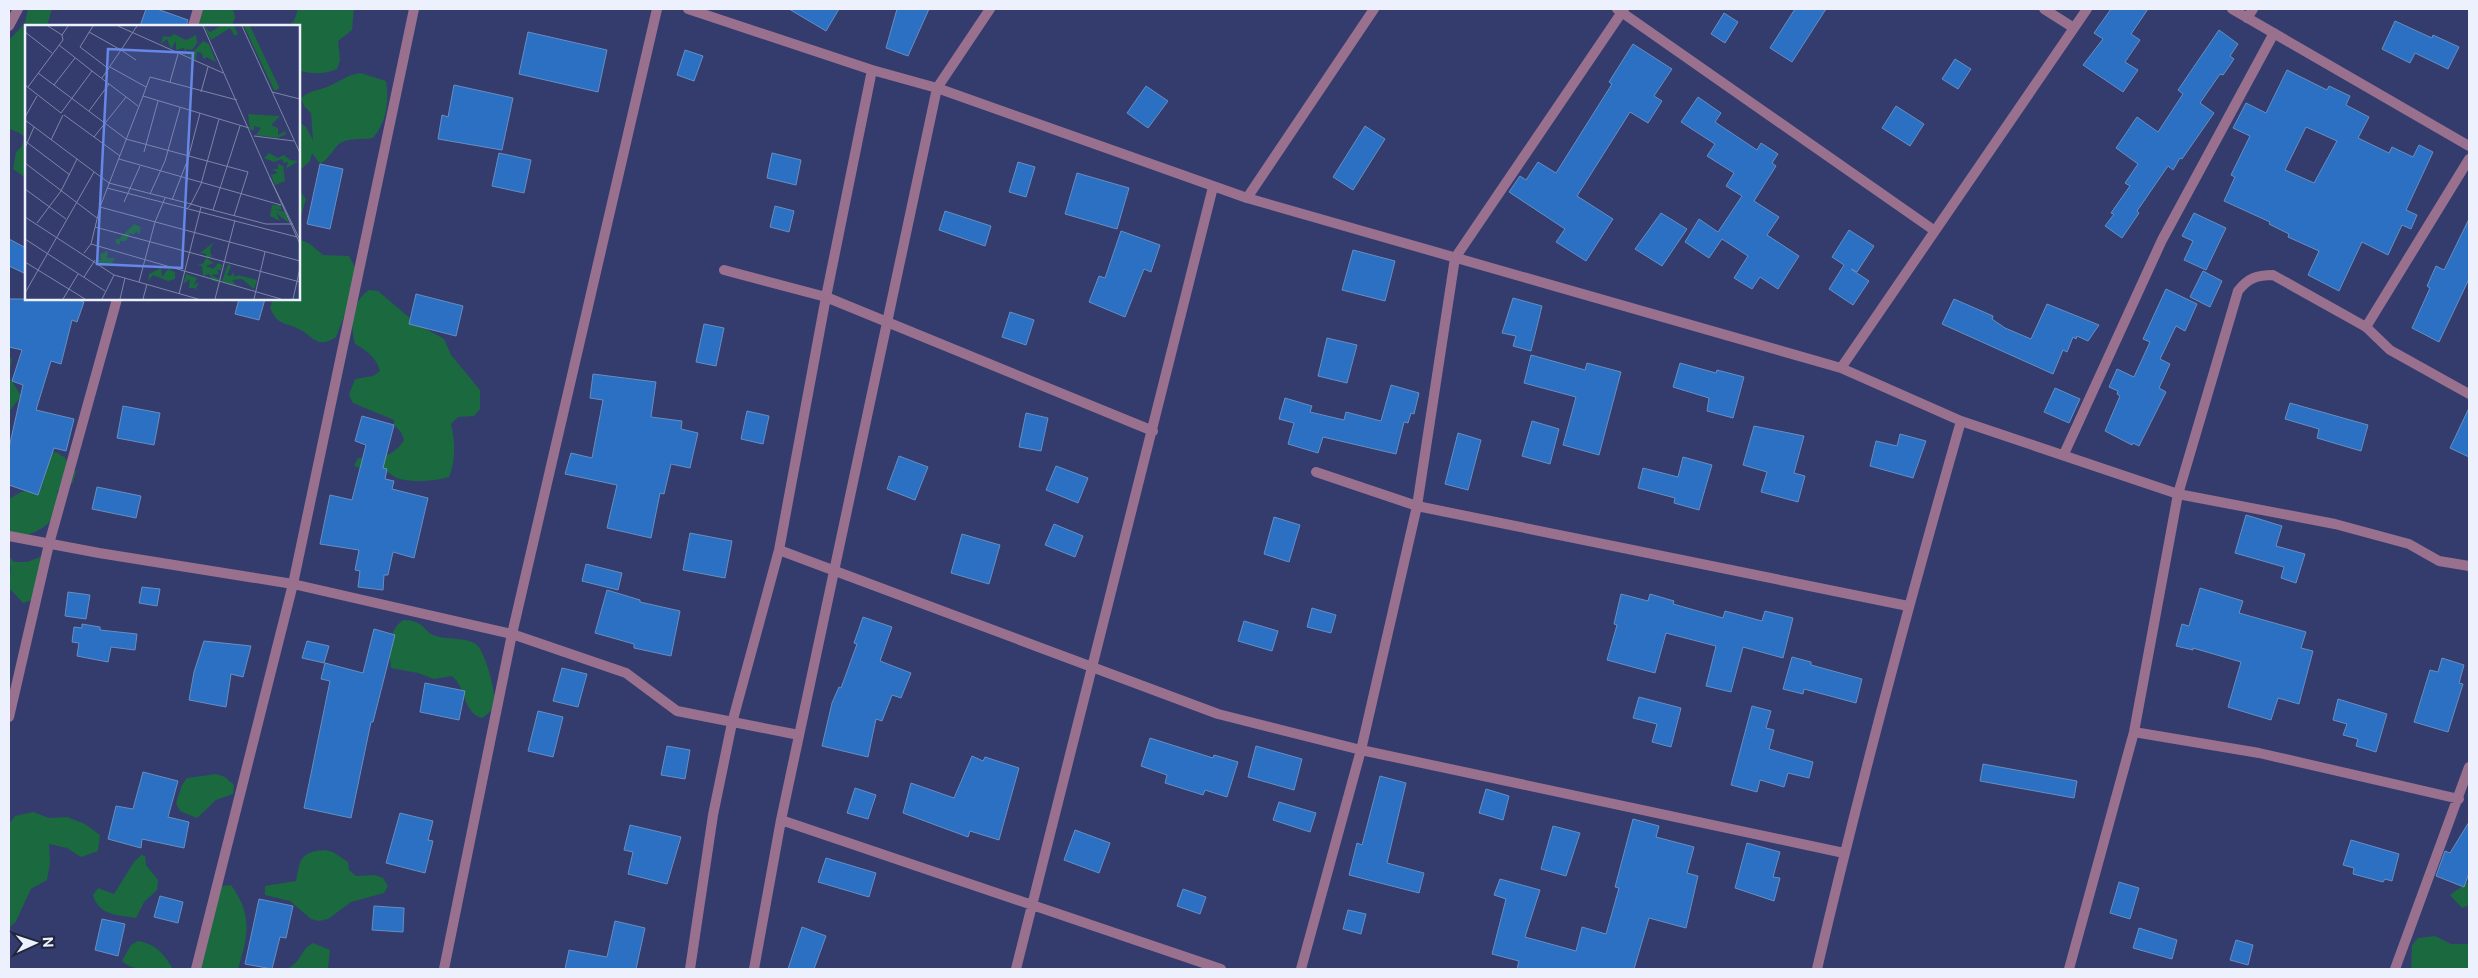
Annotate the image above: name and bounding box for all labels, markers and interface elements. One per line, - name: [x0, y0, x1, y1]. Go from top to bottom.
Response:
- inset map: [25, 25, 300, 300]
- north arrow: [10, 918, 60, 968]
- text: N: [40, 936, 56, 948]

